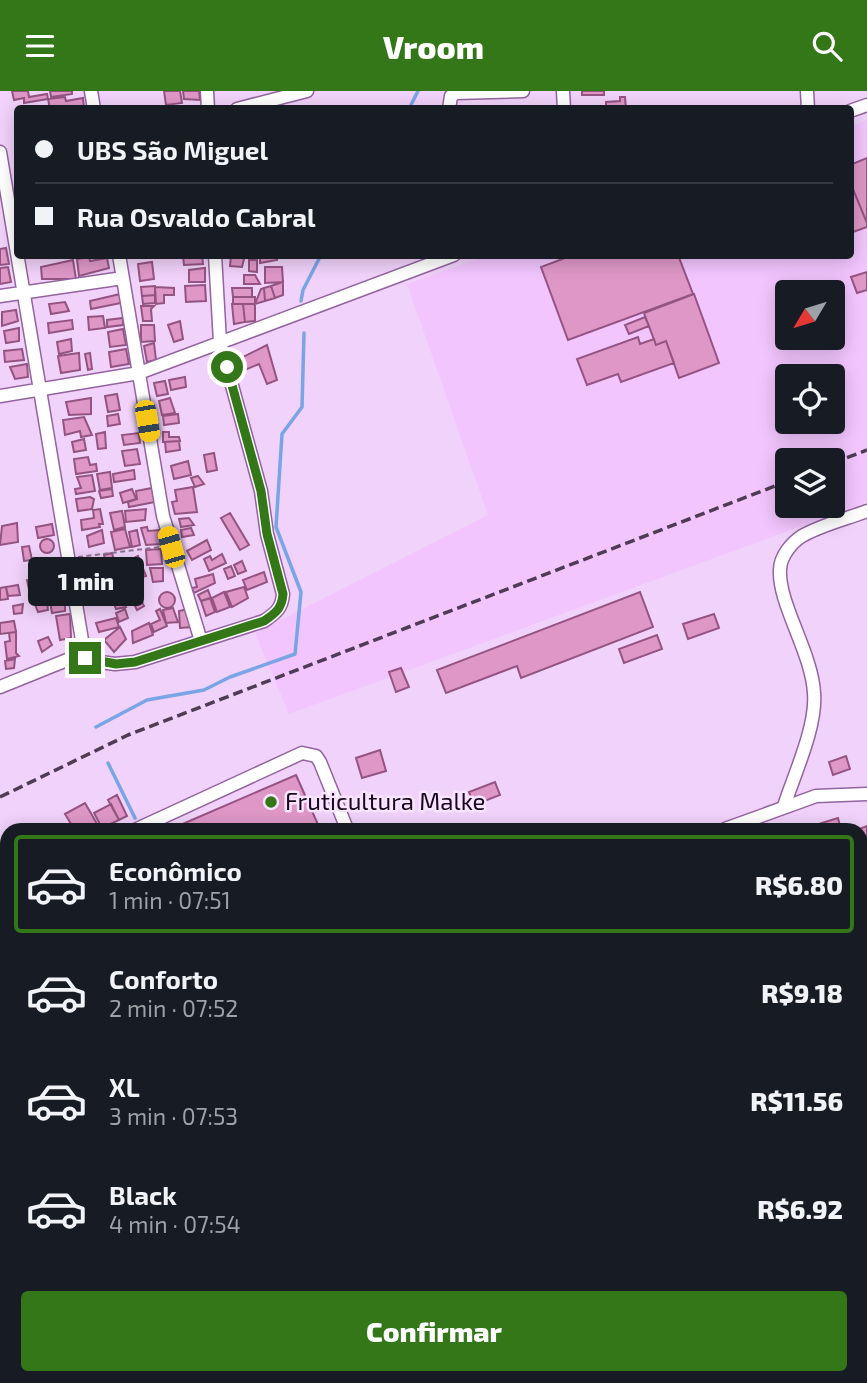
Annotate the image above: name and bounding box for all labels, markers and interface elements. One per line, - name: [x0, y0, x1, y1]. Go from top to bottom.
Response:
- icon: menu: [21, 27, 59, 65]
- text: Vroom: [383, 27, 484, 65]
- icon: search: [808, 27, 846, 65]
- text: UBS São Miguel: [77, 134, 268, 165]
- text: Rua Osvaldo Cabral: [77, 201, 316, 232]
- north arrow: [775, 280, 845, 350]
- map controls: [775, 280, 845, 518]
- route start: [211, 351, 243, 383]
- button: locate: [775, 364, 845, 434]
- car: [134, 398, 161, 444]
- button: layers: [775, 448, 845, 518]
- car: [156, 524, 187, 570]
- callout: 1 min: [27, 557, 143, 605]
- text: 1 min: [58, 567, 114, 595]
- route end: [69, 642, 101, 674]
- place label: Fruticultura Malke: [285, 786, 485, 815]
- marker: Fruticultura Malke: [263, 794, 279, 810]
- icon: car: [25, 853, 88, 916]
- text: Econômico: [109, 855, 242, 886]
- text: R$6.80: [755, 869, 843, 900]
- text: 1 min · 07:51: [109, 886, 231, 914]
- icon: car: [25, 961, 88, 1024]
- text: Conforto: [109, 963, 218, 994]
- text: R$9.18: [761, 977, 843, 1008]
- text: 2 min · 07:52: [109, 994, 238, 1022]
- icon: car: [25, 1069, 88, 1132]
- text: XL: [109, 1071, 140, 1102]
- text: R$11.56: [750, 1085, 843, 1116]
- text: 3 min · 07:53: [109, 1102, 238, 1130]
- icon: car: [25, 1177, 88, 1240]
- text: Black: [109, 1179, 177, 1210]
- text: R$6.92: [757, 1193, 843, 1224]
- text: 4 min · 07:54: [109, 1210, 241, 1238]
- button: Confirmar: [21, 1291, 847, 1371]

